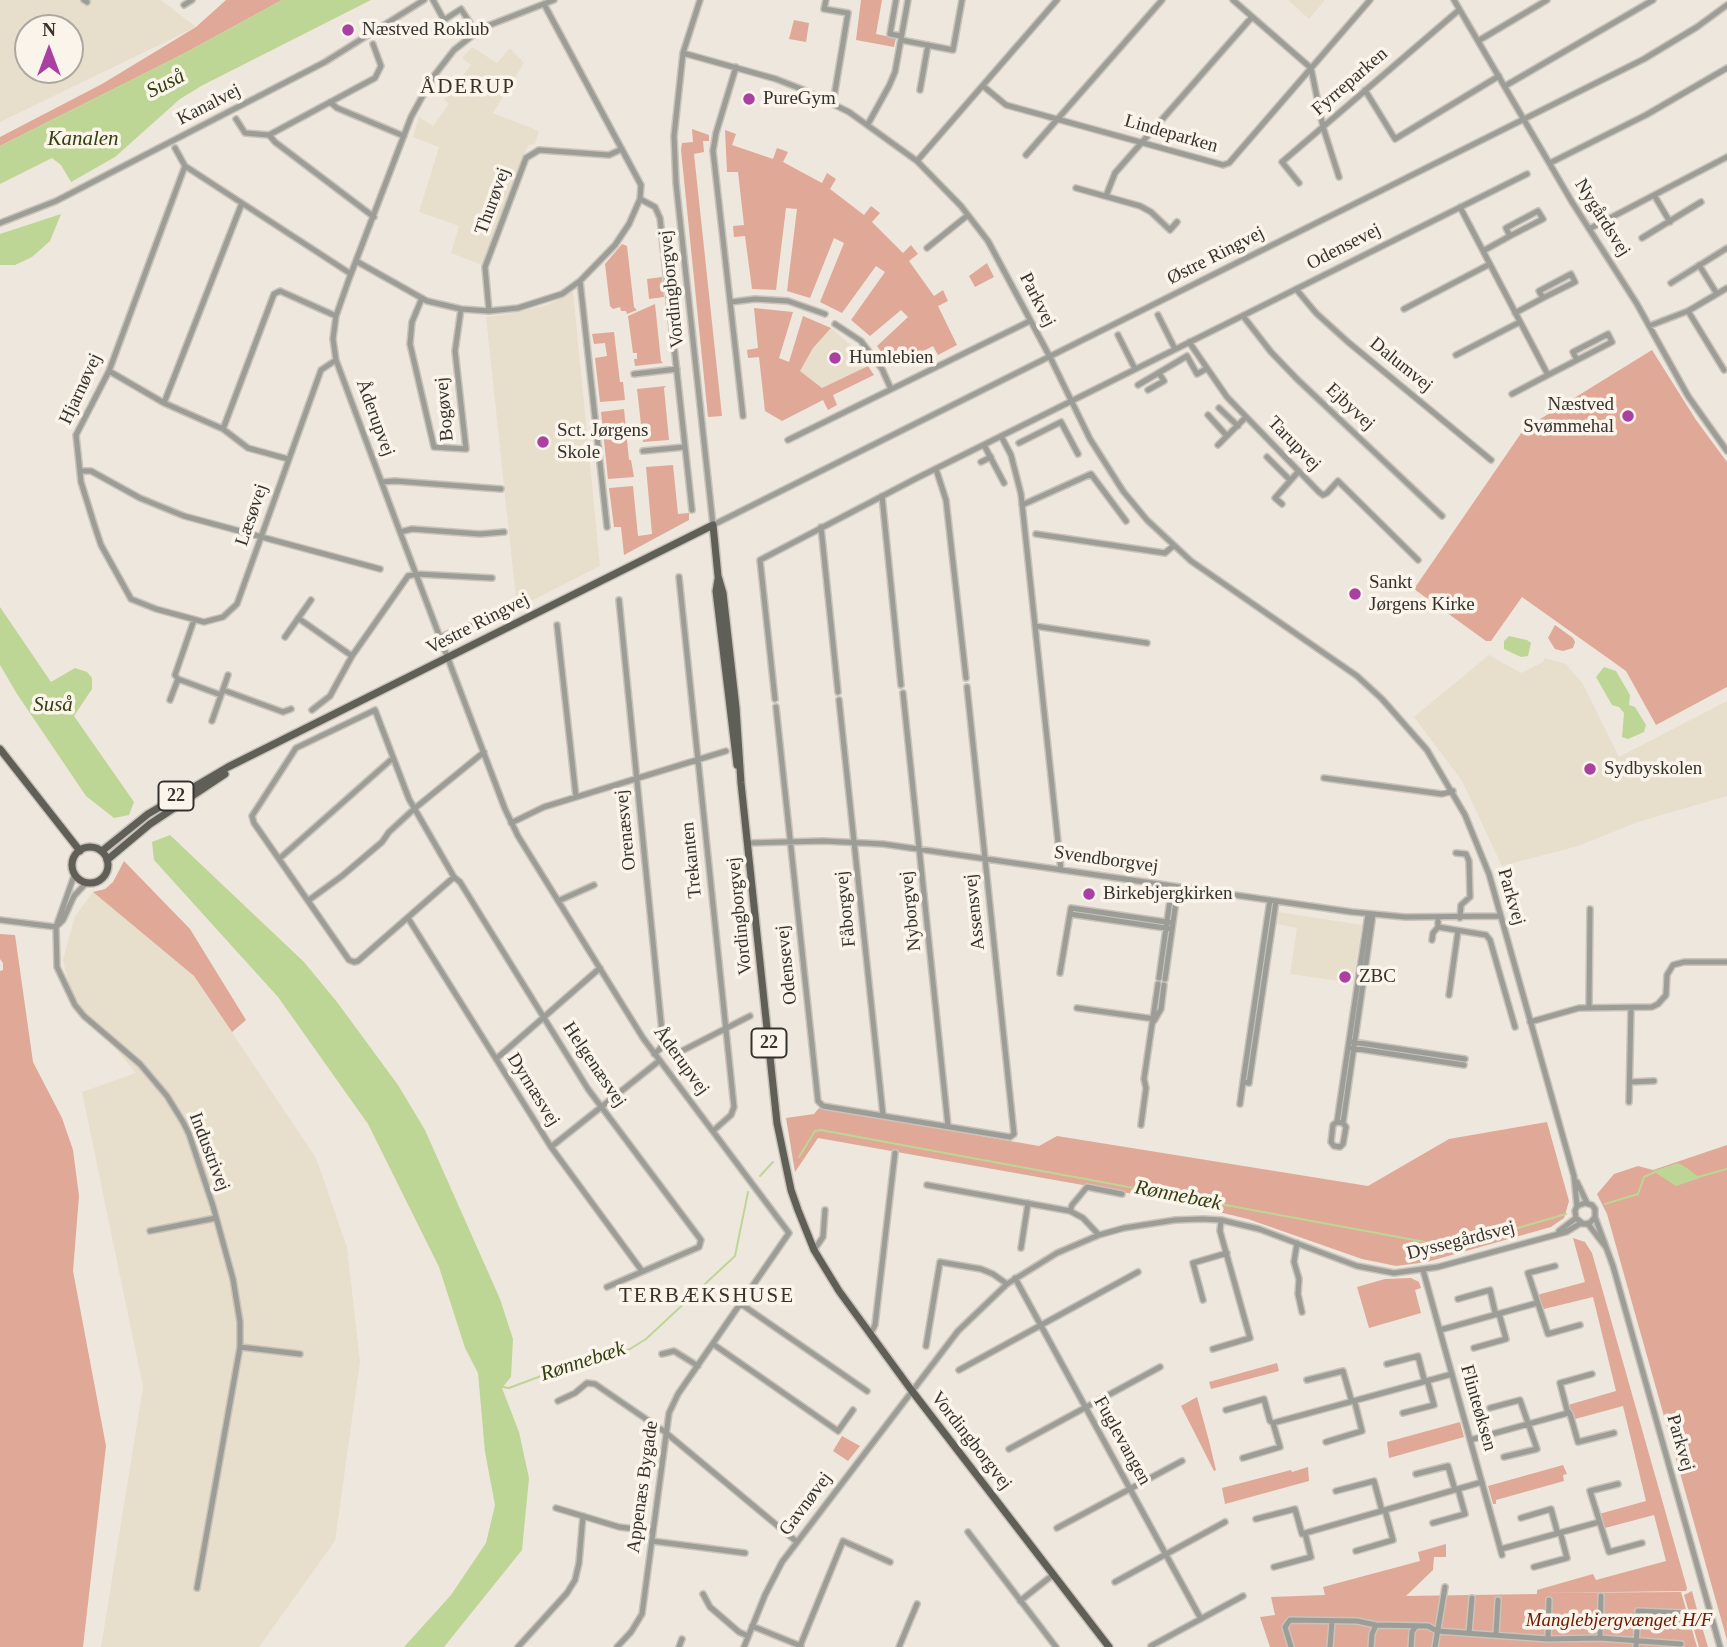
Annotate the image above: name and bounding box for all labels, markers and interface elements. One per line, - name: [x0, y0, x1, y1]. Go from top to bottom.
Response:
- north arrow: [14, 14, 84, 84]
- text: N: [42, 19, 56, 40]
- place label: Næstved Roklub: [362, 19, 489, 41]
- marker: Næstved Roklub: [340, 22, 356, 38]
- street label: Fyrreparken: [1307, 43, 1393, 121]
- water label: Suså: [143, 64, 189, 104]
- district label: ÅDERUP: [421, 74, 515, 100]
- street label: Kanalvej: [173, 79, 245, 131]
- place label: PureGym: [763, 88, 836, 110]
- marker: PureGym: [741, 91, 757, 107]
- street label: Lindeparken: [1122, 110, 1220, 158]
- water label: Kanalen: [47, 126, 119, 152]
- street label: Thurøvej: [470, 164, 516, 238]
- street label: Nygårdsvej: [1569, 175, 1635, 261]
- street label: Odensevej: [1303, 219, 1385, 275]
- street label: Østre Ringvej: [1164, 222, 1268, 290]
- street label: Vordingborgvej: [654, 229, 690, 349]
- street label: Parkvej: [1014, 269, 1060, 331]
- street label: Dalumvej: [1365, 333, 1437, 397]
- place label: Humlebien: [849, 347, 933, 369]
- street label: Hjarnøvej: [55, 350, 107, 428]
- marker: Humlebien: [827, 350, 843, 366]
- street label: Åderupvej: [351, 376, 399, 460]
- street label: Bogøvej: [431, 376, 459, 442]
- street label: Ejbyvej: [1321, 379, 1379, 435]
- place label: Næstved Svømmehal: [1523, 394, 1614, 438]
- marker: Næstved Svømmehal: [1620, 408, 1636, 424]
- street label: Tarupvej: [1262, 412, 1326, 476]
- place label: Sct. Jørgens Skole: [557, 420, 648, 464]
- marker: Sct. Jørgens Skole: [535, 434, 551, 450]
- street label: Læsøvej: [231, 481, 273, 549]
- place label: Sankt Jørgens Kirke: [1369, 572, 1475, 616]
- marker: Sankt Jørgens Kirke: [1347, 586, 1363, 602]
- street label: Vestre Ringvej: [423, 588, 533, 660]
- water label: Suså: [33, 692, 73, 718]
- place label: Sydbyskolen: [1604, 758, 1702, 780]
- marker: Sydbyskolen: [1582, 761, 1598, 777]
- road number: 22: [158, 782, 194, 810]
- street label: Orenæsvej: [610, 788, 642, 872]
- street label: Trekanten: [677, 821, 707, 899]
- street label: Svendborgvej: [1052, 841, 1160, 879]
- street label: Vordingborgvej: [722, 856, 758, 976]
- street label: Parkvej: [1492, 866, 1530, 928]
- street label: Fåborgvej: [831, 870, 861, 948]
- street label: Nyborgvej: [895, 870, 927, 952]
- street label: Assensvej: [960, 872, 990, 952]
- place label: Birkebjergkirken: [1103, 883, 1232, 905]
- marker: Birkebjergkirken: [1081, 886, 1097, 902]
- street label: Odensevej: [771, 924, 803, 1006]
- place label: ZBC: [1359, 966, 1396, 988]
- marker: ZBC: [1337, 969, 1353, 985]
- street label: Helgenæsvej: [557, 1018, 631, 1112]
- street label: Åderupvej: [648, 1022, 714, 1100]
- road number: 22: [752, 1028, 786, 1058]
- street label: Dyrnæsvej: [502, 1049, 564, 1131]
- street label: Industrivej: [184, 1109, 234, 1195]
- water label: Rønnebæk: [1133, 1175, 1223, 1217]
- street label: Dyssegårdsvej: [1404, 1217, 1518, 1265]
- district label: TERBÆKSHUSE: [620, 1283, 794, 1309]
- water label: Rønnebæk: [538, 1337, 628, 1387]
- street label: Flinteøksen: [1455, 1362, 1501, 1454]
- street label: Vordingborgvej: [926, 1387, 1016, 1495]
- street label: Fuglevangen: [1088, 1393, 1156, 1489]
- street label: Parkvej: [1661, 1412, 1699, 1474]
- street label: Appenæs Bygade: [622, 1419, 664, 1555]
- street label: Gavnøvej: [775, 1468, 837, 1540]
- park label: Manglebjergvænget H/F: [1526, 1610, 1712, 1632]

